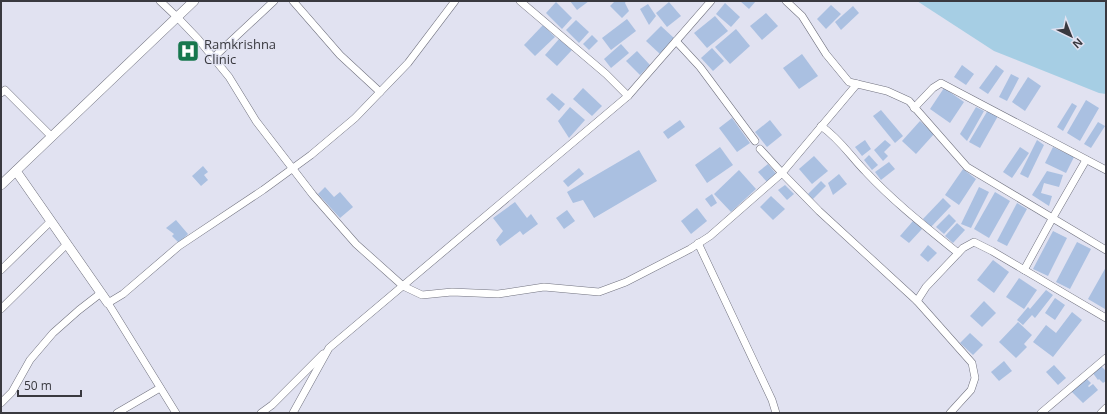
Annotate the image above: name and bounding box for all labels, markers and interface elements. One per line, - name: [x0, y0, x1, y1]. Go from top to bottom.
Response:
- north arrow: [1051, 16, 1091, 56]
- place label: Ramkrishna Clinic: [204, 35, 276, 68]
- text: N: [1070, 35, 1087, 52]
- hospital icon: Ramkrishna Clinic: [175, 38, 201, 64]
- scale bar: [18, 372, 81, 398]
- text: 50 m: [24, 377, 52, 394]

